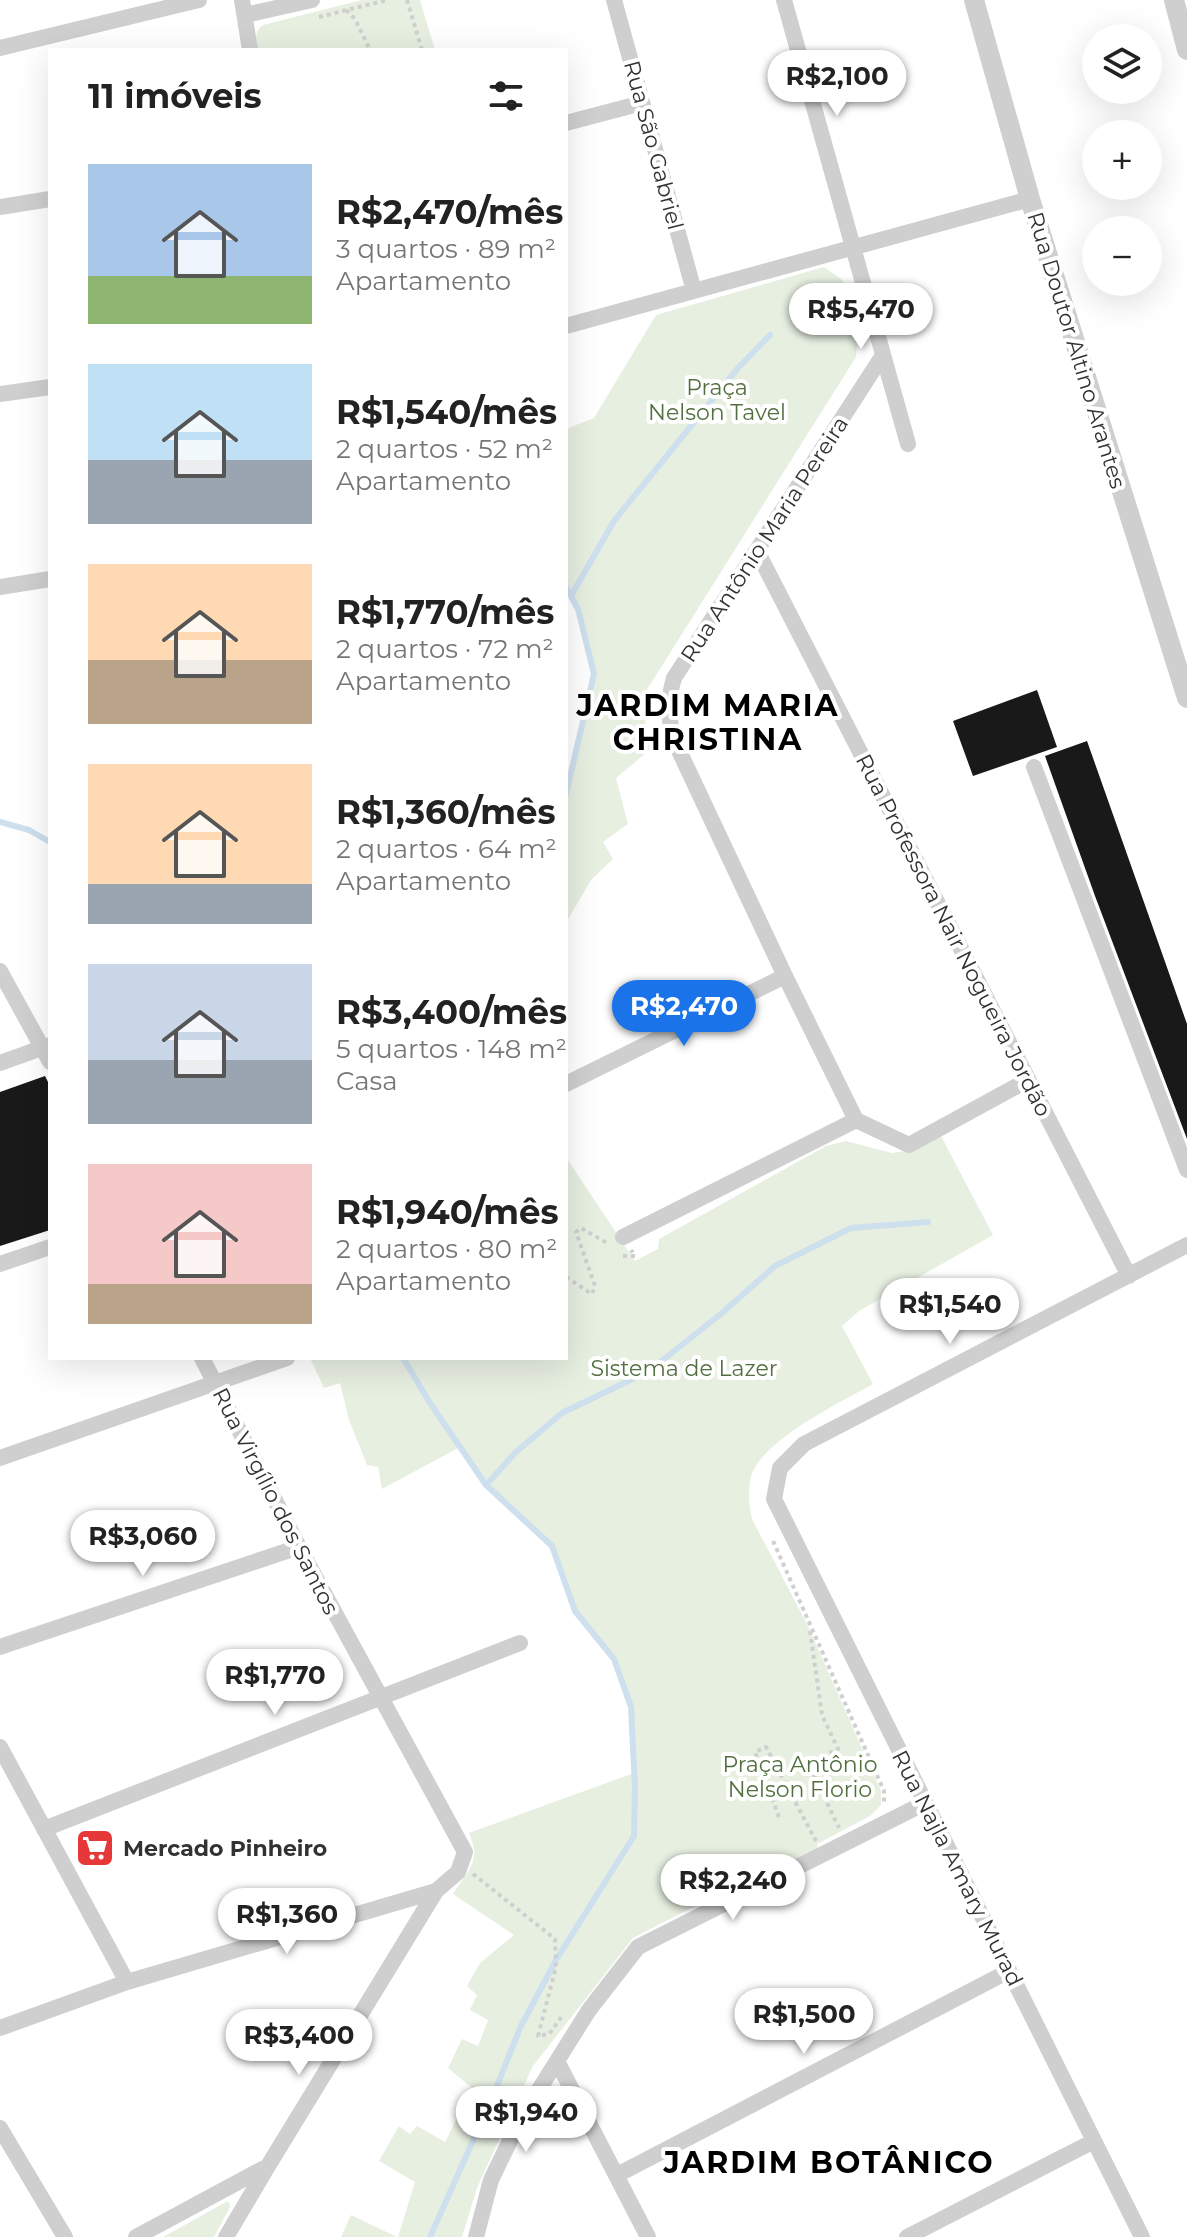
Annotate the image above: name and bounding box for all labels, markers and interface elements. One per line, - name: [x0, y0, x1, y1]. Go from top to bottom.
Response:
- map controls: [1082, 24, 1162, 296]
- button: layers: [1082, 24, 1162, 104]
- pin: R$2,100: [763, 50, 911, 118]
- street label: Rua São Gabriel: [618, 58, 689, 233]
- text: R$2,100: [785, 60, 889, 92]
- icon: filters: [484, 74, 528, 118]
- text: 11 imóveis: [88, 75, 262, 117]
- button: +: [1082, 120, 1162, 200]
- text: R$2,470/mês: [336, 191, 563, 233]
- icon: home: [152, 196, 248, 292]
- street label: Rua Doutor Altino Arantes: [1022, 209, 1132, 492]
- button: −: [1082, 216, 1162, 296]
- text: 3 quartos · 89 m²: [336, 233, 556, 265]
- text: Apartamento: [336, 265, 511, 297]
- pin: R$5,470: [787, 283, 935, 351]
- text: R$5,470: [807, 293, 915, 325]
- park label: Praça Nelson Tavel: [648, 374, 786, 426]
- text: R$1,540/mês: [336, 391, 557, 433]
- icon: home: [152, 396, 248, 492]
- street label: Rua Antônio Maria Pereira: [675, 411, 854, 667]
- text: 2 quartos · 52 m²: [336, 433, 553, 465]
- text: Apartamento: [336, 465, 511, 497]
- text: R$1,770/mês: [336, 591, 554, 633]
- icon: home: [152, 596, 248, 692]
- text: 2 quartos · 72 m²: [336, 633, 554, 665]
- text: Apartamento: [336, 665, 511, 697]
- district label: JARDIM MARIA CHRISTINA: [575, 687, 840, 758]
- street label: Rua Professora Nair Nogueira Jordão: [850, 749, 1057, 1121]
- text: R$1,360/mês: [336, 791, 556, 833]
- icon: home: [152, 796, 248, 892]
- text: 2 quartos · 64 m²: [336, 833, 557, 865]
- text: Apartamento: [336, 865, 511, 897]
- pin: R$2,470: [610, 980, 758, 1048]
- text: R$2,470: [630, 990, 738, 1022]
- text: R$3,400/mês: [336, 991, 567, 1033]
- icon: home: [152, 996, 248, 1092]
- text: 5 quartos · 148 m²: [336, 1033, 567, 1065]
- text: Casa: [336, 1065, 398, 1097]
- text: R$1,940/mês: [336, 1191, 559, 1233]
- icon: home: [152, 1196, 248, 1292]
- text: 2 quartos · 80 m²: [336, 1233, 557, 1265]
- text: Apartamento: [336, 1265, 511, 1297]
- pin: R$1,540: [876, 1278, 1024, 1346]
- text: R$1,540: [898, 1288, 1002, 1320]
- park label: Sistema de Lazer: [590, 1355, 778, 1382]
- street label: Rua Virgílio dos Santos: [207, 1383, 345, 1619]
- pin: R$3,060: [69, 1510, 217, 1578]
- text: R$3,060: [88, 1520, 198, 1552]
- pin: R$1,770: [201, 1649, 349, 1717]
- text: R$1,770: [224, 1659, 326, 1691]
- street label: Rua Najla Amary Murad: [886, 1746, 1029, 1991]
- park label: Praça Antônio Nelson Florio: [723, 1751, 877, 1803]
- supermarket icon: Mercado Pinheiro: [74, 1827, 116, 1869]
- place label: Mercado Pinheiro: [123, 1835, 327, 1862]
- pin: R$2,240: [659, 1854, 807, 1922]
- text: R$2,240: [678, 1864, 788, 1896]
- pin: R$1,360: [213, 1888, 361, 1956]
- text: R$1,360: [236, 1898, 338, 1930]
- pin: R$1,500: [730, 1988, 878, 2056]
- text: R$1,500: [752, 1998, 856, 2030]
- pin: R$3,400: [225, 2009, 373, 2077]
- text: R$3,400: [243, 2019, 355, 2051]
- pin: R$1,940: [452, 2086, 600, 2154]
- text: R$1,940: [474, 2096, 578, 2128]
- district label: JARDIM BOTÂNICO: [662, 2144, 995, 2181]

